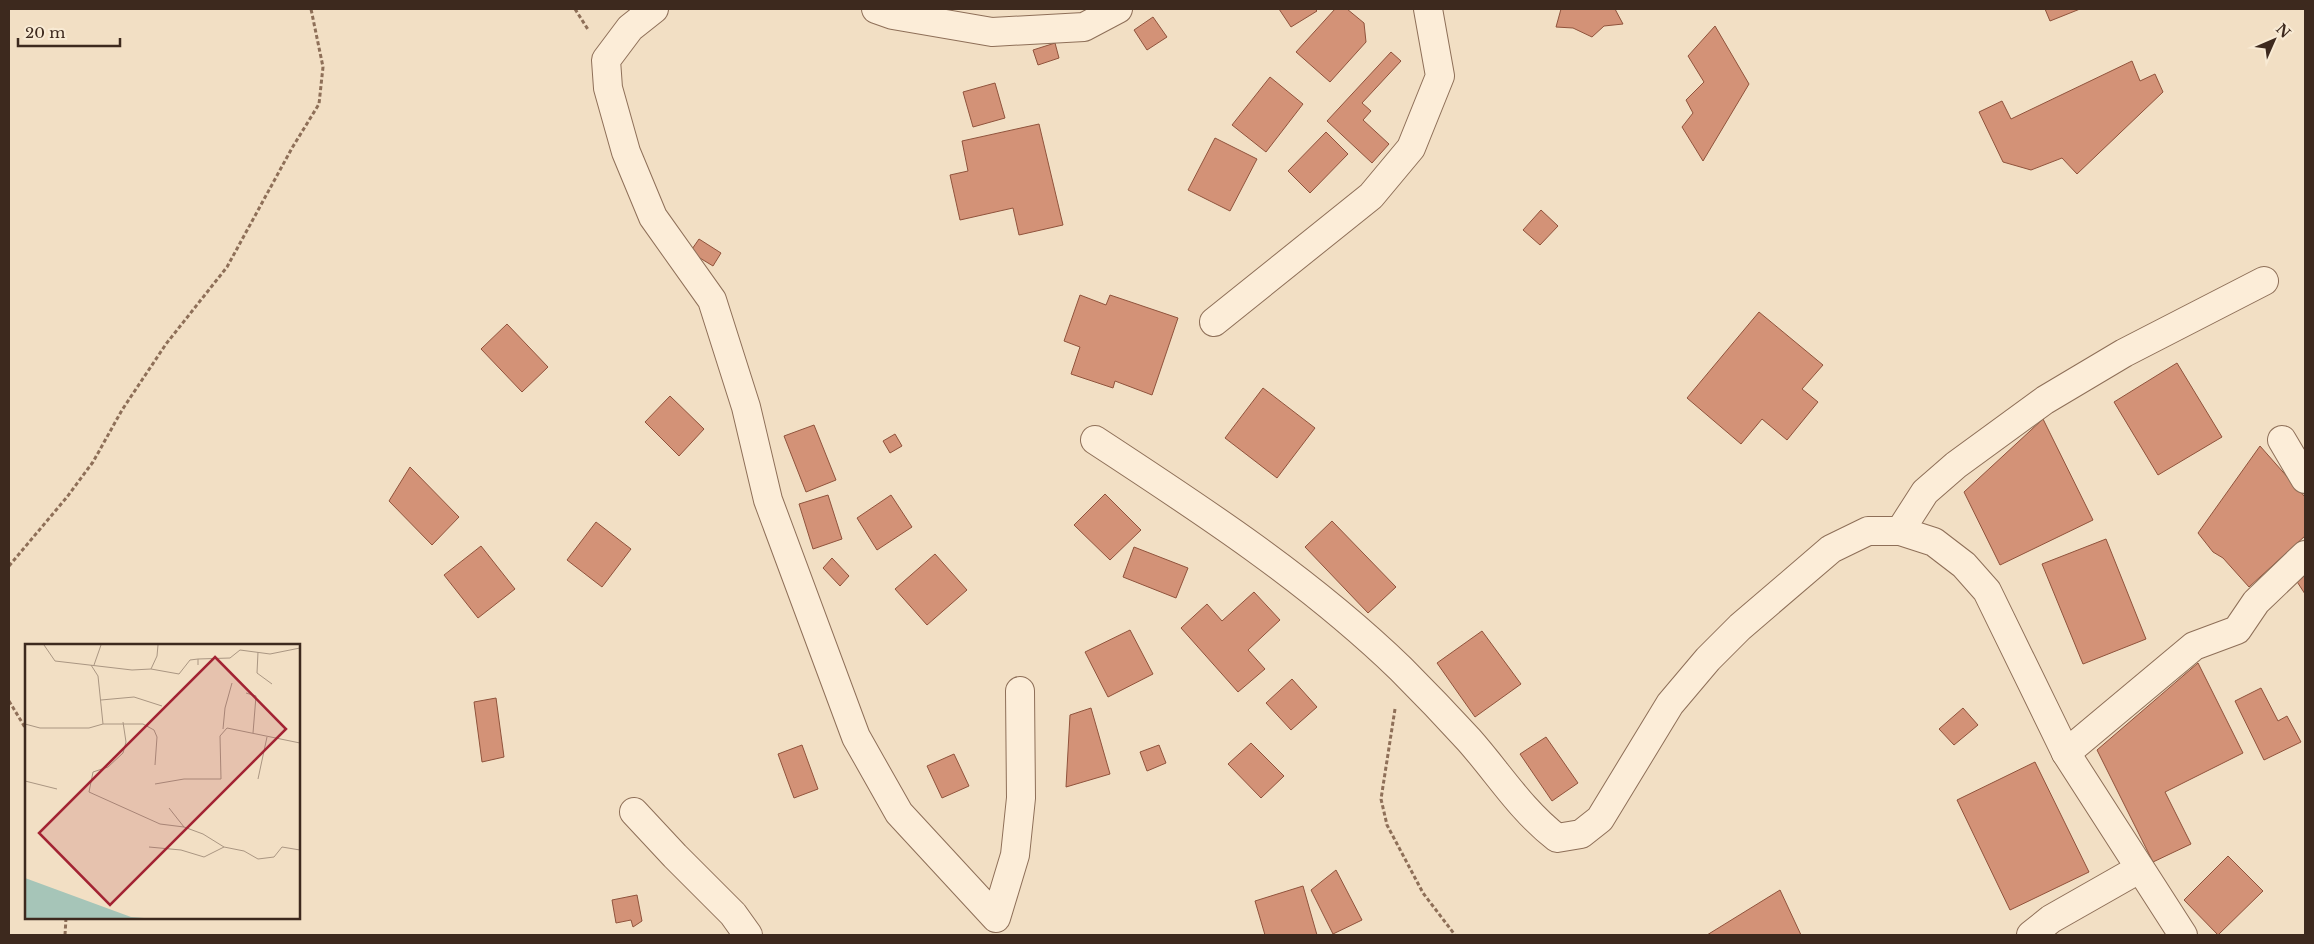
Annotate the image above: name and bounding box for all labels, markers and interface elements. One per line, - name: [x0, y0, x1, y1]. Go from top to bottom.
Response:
- scale bar: [18, 15, 120, 47]
- north arrow: [2249, 15, 2299, 65]
- text: N: [2272, 20, 2294, 42]
- text: 20 m: [25, 23, 65, 42]
- inset map: [25, 644, 300, 919]

